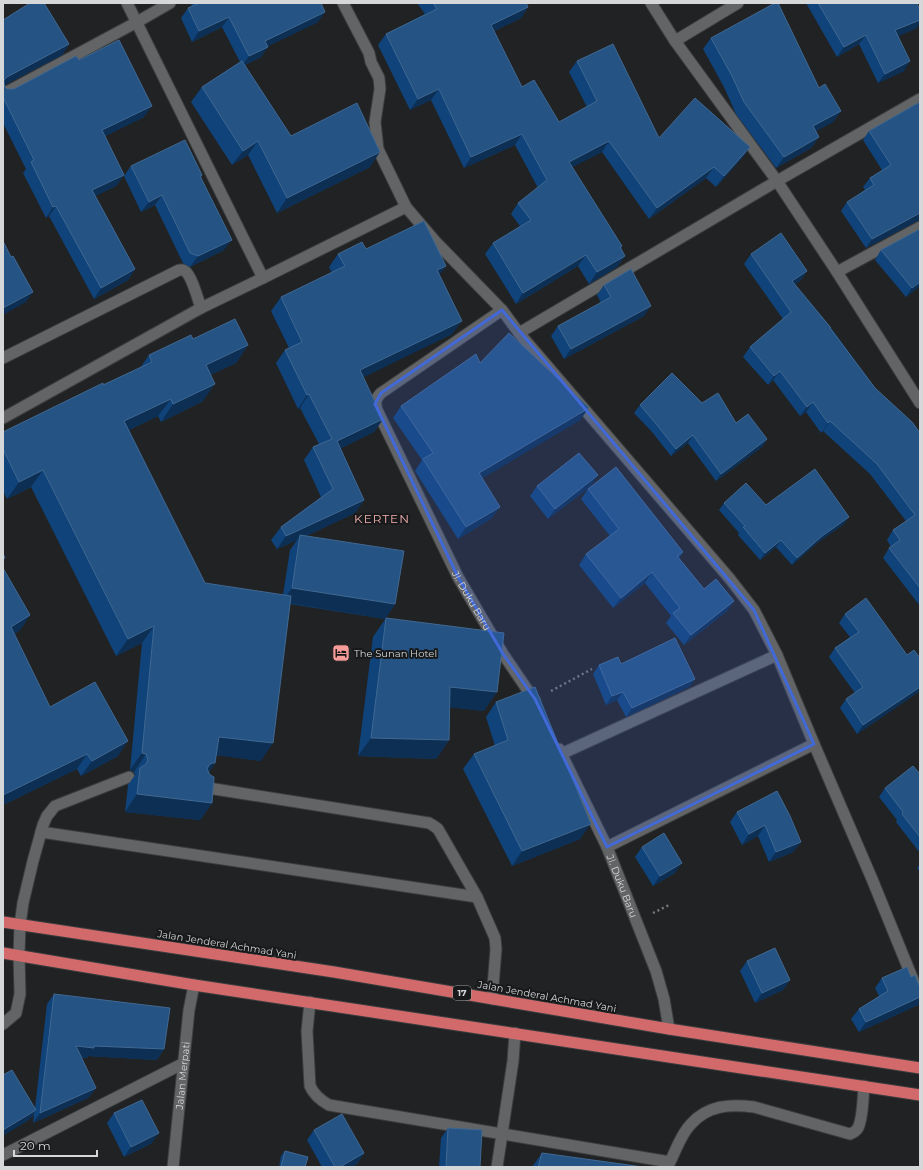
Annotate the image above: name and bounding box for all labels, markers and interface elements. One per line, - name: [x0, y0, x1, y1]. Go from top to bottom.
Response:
- district label: KERTEN: [354, 511, 410, 526]
- street label: Jl. Duku Baru: [448, 568, 494, 633]
- hotel icon: The Sunan Hotel: [331, 643, 351, 663]
- place label: The Sunan Hotel: [354, 647, 437, 660]
- street label: Jl. Duku Baru: [603, 852, 640, 920]
- street label: Jalan Jenderal Achmad Yani: [155, 927, 297, 962]
- street label: Jalan Jenderal Achmad Yani: [476, 978, 617, 1015]
- road number: 17: [453, 986, 471, 1000]
- street label: Jalan Merpati: [173, 1041, 193, 1111]
- scale bar: [14, 1132, 97, 1158]
- text: 20 m: [20, 1138, 51, 1153]

